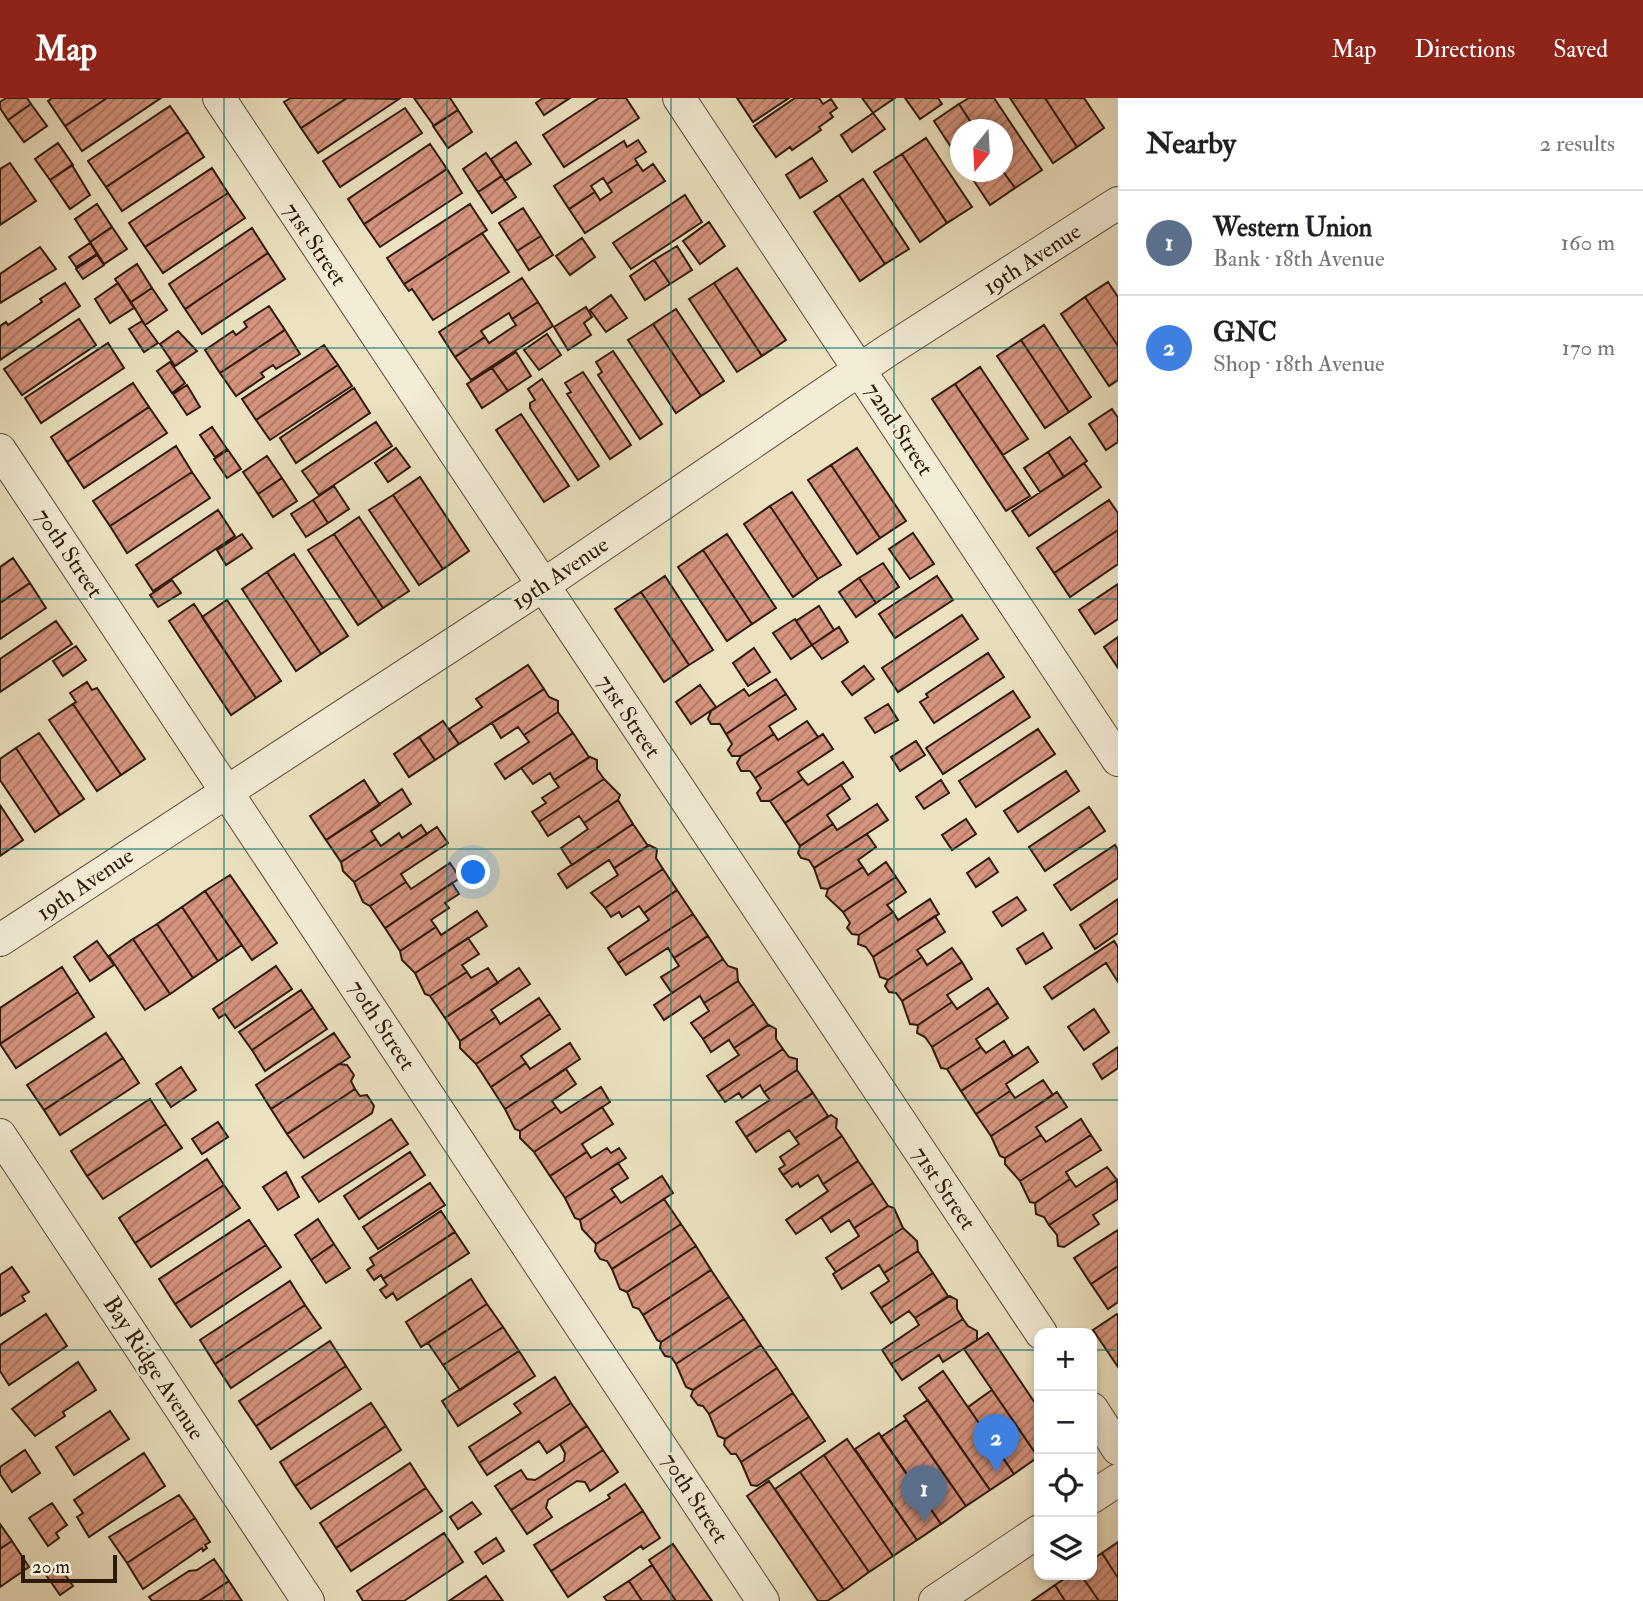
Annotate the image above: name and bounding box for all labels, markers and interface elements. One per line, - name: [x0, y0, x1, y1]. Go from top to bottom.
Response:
- text: Map: [35, 29, 97, 70]
- text: Map: [1331, 34, 1376, 65]
- text: Directions: [1414, 34, 1515, 65]
- text: Saved: [1553, 34, 1608, 65]
- north arrow: [950, 119, 1013, 182]
- text: Nearby: [1146, 125, 1236, 162]
- text: 2 results: [1540, 129, 1615, 158]
- street label: 71st Street: [277, 197, 353, 291]
- text: Western Union: [1213, 212, 1372, 244]
- street label: 19th Avenue: [978, 216, 1087, 301]
- text: 1: [1165, 228, 1173, 257]
- text: 160 m: [1561, 228, 1615, 257]
- text: Bank · 18th Avenue: [1213, 244, 1385, 273]
- text: GNC: [1213, 317, 1277, 349]
- text: 2: [1163, 333, 1175, 362]
- text: 170 m: [1562, 333, 1615, 362]
- text: Shop · 18th Avenue: [1213, 349, 1385, 378]
- street label: 72nd Street: [858, 377, 940, 481]
- street label: 70th Street: [28, 503, 110, 603]
- street label: 19th Avenue: [506, 530, 614, 616]
- street label: 71st Street: [591, 669, 667, 763]
- street label: 19th Avenue: [31, 841, 139, 927]
- your location: [456, 855, 490, 889]
- street label: 70th Street: [342, 974, 422, 1076]
- street label: 71st Street: [906, 1141, 982, 1235]
- street label: Bay Ridge Avenue: [97, 1291, 211, 1446]
- map controls: [1034, 1328, 1097, 1580]
- button: +: [1034, 1328, 1097, 1391]
- button: −: [1034, 1391, 1097, 1454]
- pin: 2: [973, 1414, 1019, 1472]
- street label: 70th Street: [655, 1447, 735, 1549]
- button: locate: [1034, 1454, 1097, 1517]
- pin: 1: [901, 1465, 947, 1523]
- button: layers: [1034, 1517, 1097, 1580]
- scale bar: [21, 1552, 117, 1584]
- text: 20 m: [32, 1555, 70, 1579]

